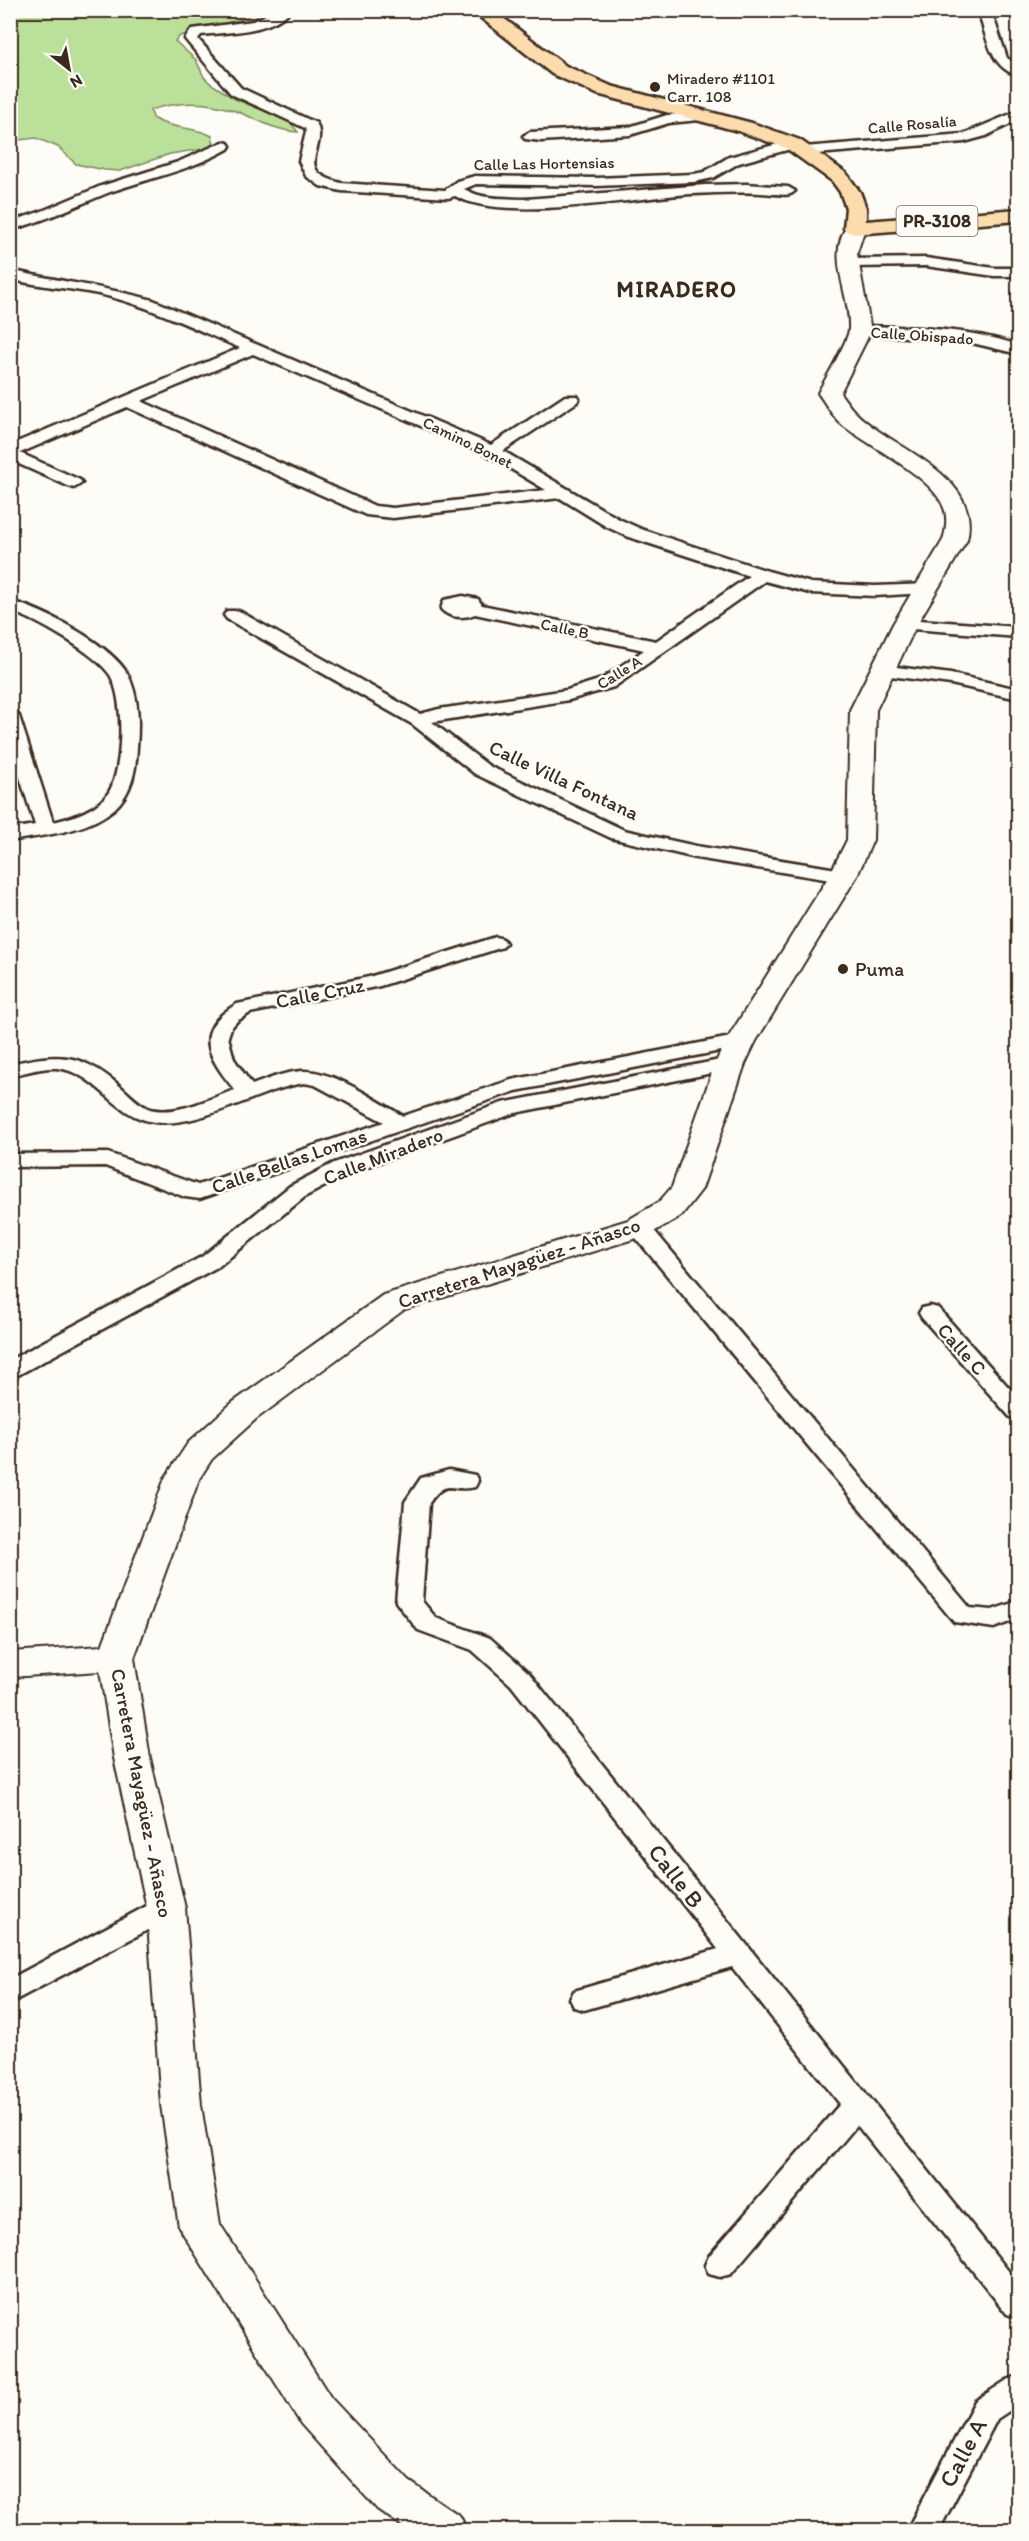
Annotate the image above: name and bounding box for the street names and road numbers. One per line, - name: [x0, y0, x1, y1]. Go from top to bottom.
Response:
- street label: Calle Rosalía: [867, 111, 957, 138]
- street label: Calle Las Hortensias: [473, 153, 615, 174]
- road number: PR-3108: [896, 206, 978, 236]
- street label: Calle Obispado: [870, 322, 974, 349]
- street label: Camino Bonet: [420, 413, 516, 472]
- street label: Calle B: [539, 614, 591, 643]
- street label: Calle A: [593, 651, 645, 693]
- street label: Calle Villa Fontana: [485, 735, 643, 825]
- street label: Calle Cruz: [274, 973, 367, 1013]
- street label: Calle Miradero: [320, 1122, 446, 1190]
- street label: Calle Bellas Lomas: [208, 1123, 370, 1199]
- street label: Carretera Mayagüez - Añasco: [395, 1212, 643, 1314]
- street label: Calle C: [933, 1318, 992, 1380]
- street label: Carretera Mayagüez - Añasco: [106, 1666, 178, 1920]
- street label: Calle B: [642, 1838, 710, 1914]
- street label: Calle A: [932, 2413, 993, 2492]

